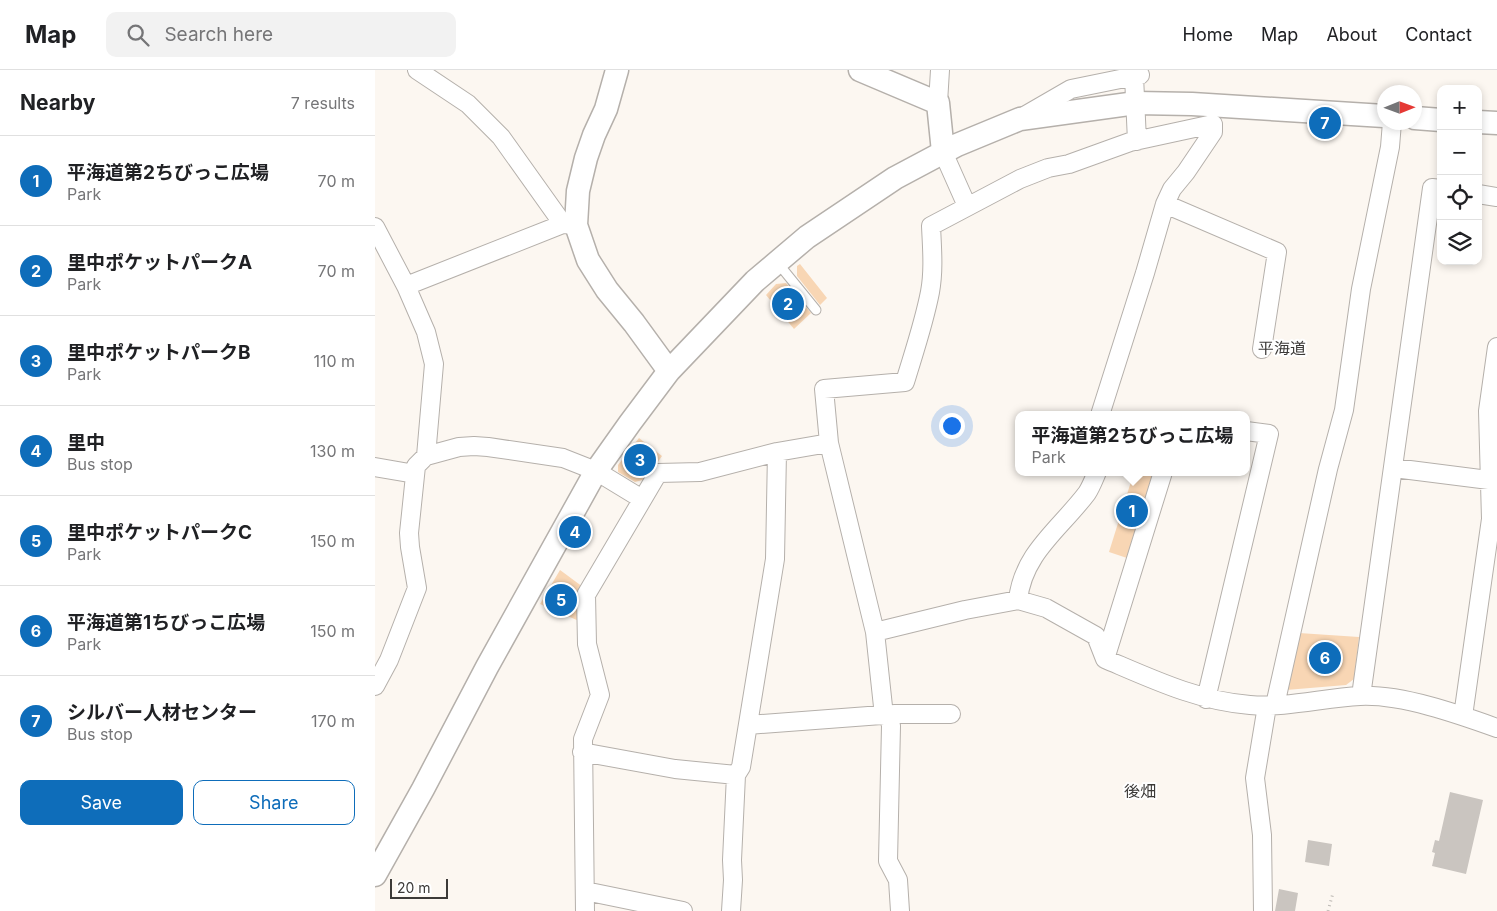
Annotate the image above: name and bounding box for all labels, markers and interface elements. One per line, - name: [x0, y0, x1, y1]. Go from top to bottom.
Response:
- search box: [106, 12, 456, 57]
- text: Map: [25, 20, 76, 49]
- icon: search: [124, 21, 152, 49]
- text: Search here: [164, 23, 273, 46]
- text: Home: [1183, 24, 1233, 45]
- text: Map: [1261, 24, 1298, 45]
- text: About: [1326, 24, 1377, 45]
- text: Contact: [1405, 24, 1472, 45]
- north arrow: [1377, 85, 1422, 130]
- map controls: [1437, 85, 1482, 265]
- button: +: [1437, 85, 1482, 130]
- text: Nearby: [20, 90, 95, 115]
- text: 7 results: [291, 93, 355, 113]
- pin: 7: [1309, 104, 1341, 142]
- button: −: [1437, 130, 1482, 175]
- text: 平海道第2ちびっこ広場: [67, 161, 269, 184]
- text: 1: [33, 171, 39, 191]
- text: 70 m: [318, 171, 355, 191]
- button: locate: [1437, 175, 1482, 220]
- text: Park: [67, 184, 101, 204]
- button: layers: [1437, 220, 1482, 265]
- text: 里中ポケットパークA: [67, 251, 252, 274]
- text: 2: [31, 261, 41, 281]
- text: 70 m: [318, 261, 355, 281]
- text: Park: [67, 274, 101, 294]
- pin: 2: [772, 285, 804, 323]
- district label: 平海道: [1258, 338, 1306, 358]
- text: 里中ポケットパークB: [67, 341, 251, 364]
- text: 3: [31, 351, 41, 371]
- text: 110 m: [313, 351, 355, 371]
- text: Park: [67, 364, 101, 384]
- popup: [1015, 411, 1250, 476]
- your location: [939, 413, 965, 439]
- text: 平海道第2ちびっこ広場: [1032, 424, 1233, 447]
- text: 里中: [67, 431, 105, 454]
- text: 4: [31, 441, 41, 461]
- text: 130 m: [310, 441, 355, 461]
- pin: 3: [624, 441, 656, 479]
- text: Park: [1032, 447, 1066, 467]
- text: Bus stop: [67, 454, 133, 474]
- pin: 1: [1116, 492, 1148, 530]
- pin: 4: [559, 513, 591, 551]
- text: 里中ポケットパークC: [67, 521, 252, 544]
- text: 5: [31, 531, 41, 551]
- text: 150 m: [310, 531, 355, 551]
- text: Park: [67, 544, 101, 564]
- pin: 5: [545, 581, 577, 619]
- text: 平海道第1ちびっこ広場: [67, 611, 265, 634]
- text: 6: [31, 621, 41, 641]
- text: 150 m: [310, 621, 355, 641]
- text: Park: [67, 634, 101, 654]
- pin: 6: [1309, 639, 1341, 677]
- text: シルバー人材センター: [67, 701, 257, 724]
- text: 7: [31, 711, 41, 731]
- text: 170 m: [311, 711, 355, 731]
- text: Bus stop: [67, 724, 133, 744]
- button: Save: [20, 780, 183, 825]
- button: Share: [193, 780, 355, 825]
- district label: 後畑: [1124, 781, 1156, 801]
- scale bar: [390, 876, 447, 899]
- text: 20 m: [397, 879, 431, 896]

